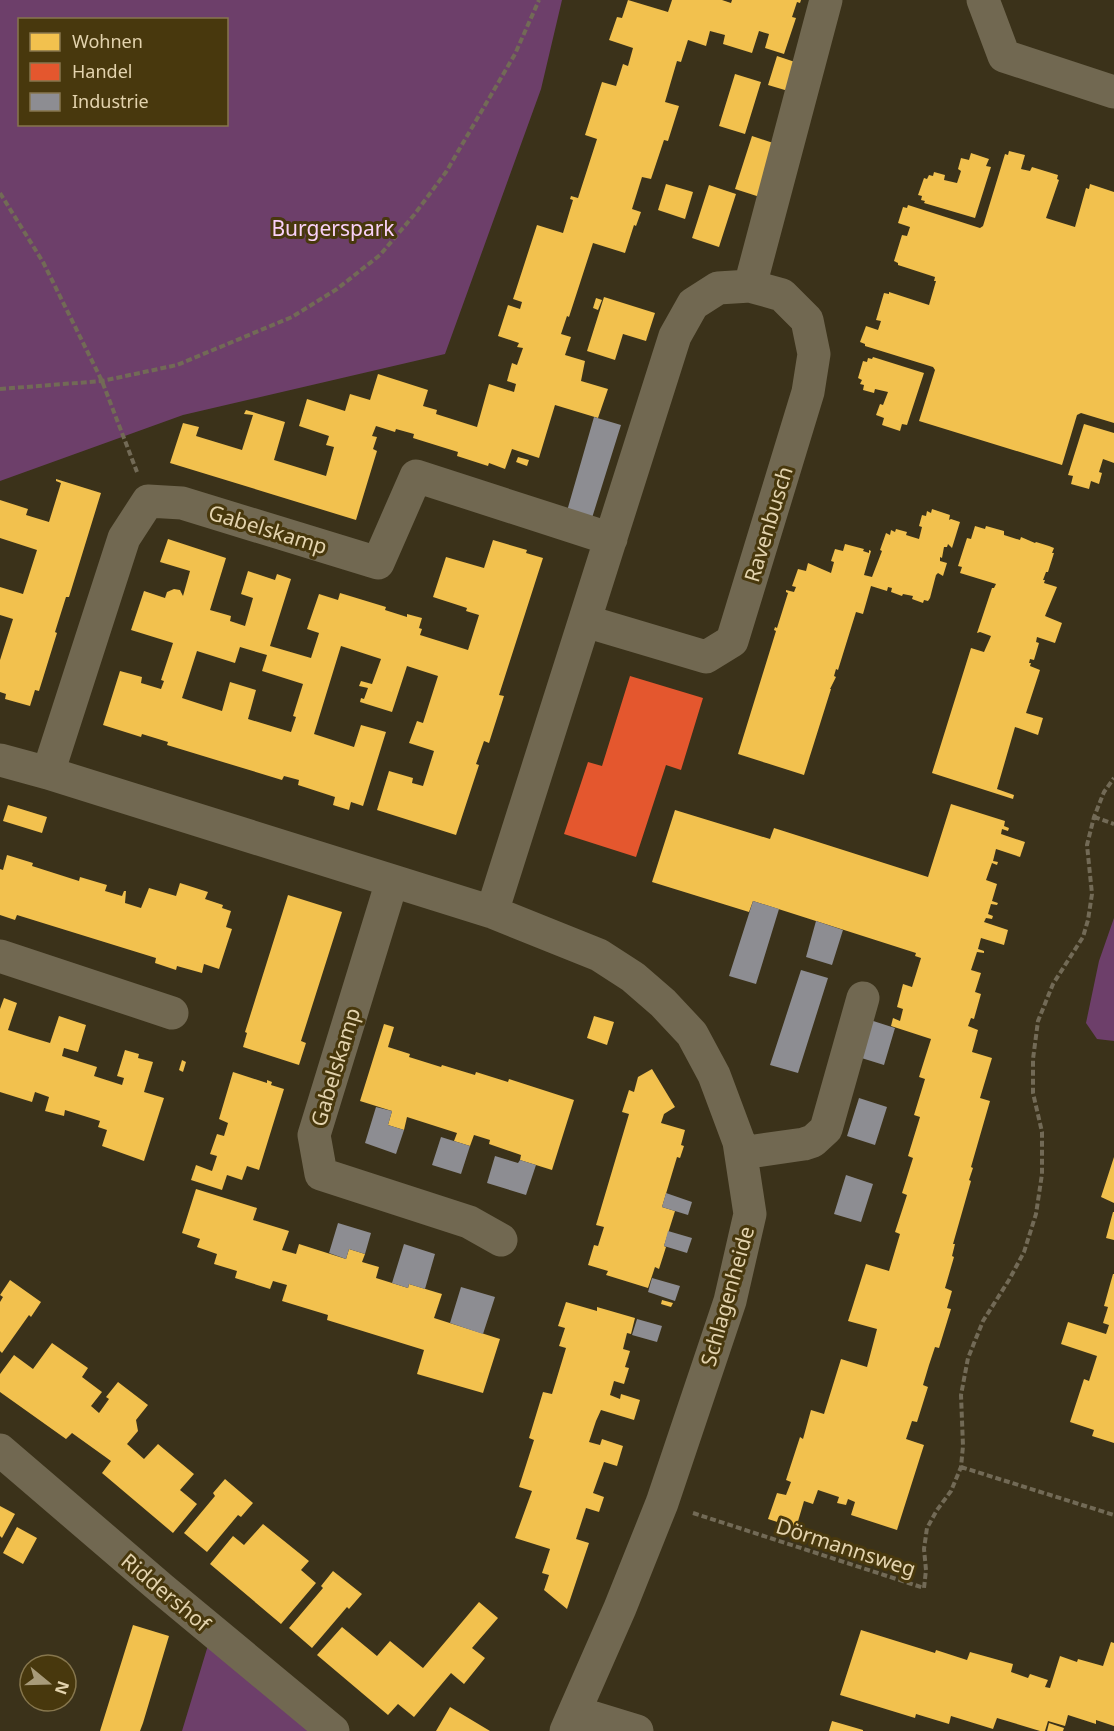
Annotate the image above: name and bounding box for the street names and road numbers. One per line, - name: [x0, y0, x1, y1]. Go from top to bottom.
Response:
- street label: Ravenbusch: [737, 463, 799, 585]
- street label: Gabelskamp: [205, 498, 331, 560]
- street label: Gabelskamp: [304, 1004, 366, 1130]
- street label: Schlagenheide: [694, 1223, 760, 1369]
- street label: Dörmannsweg: [773, 1511, 919, 1583]
- street label: Riddershof: [116, 1547, 218, 1639]

